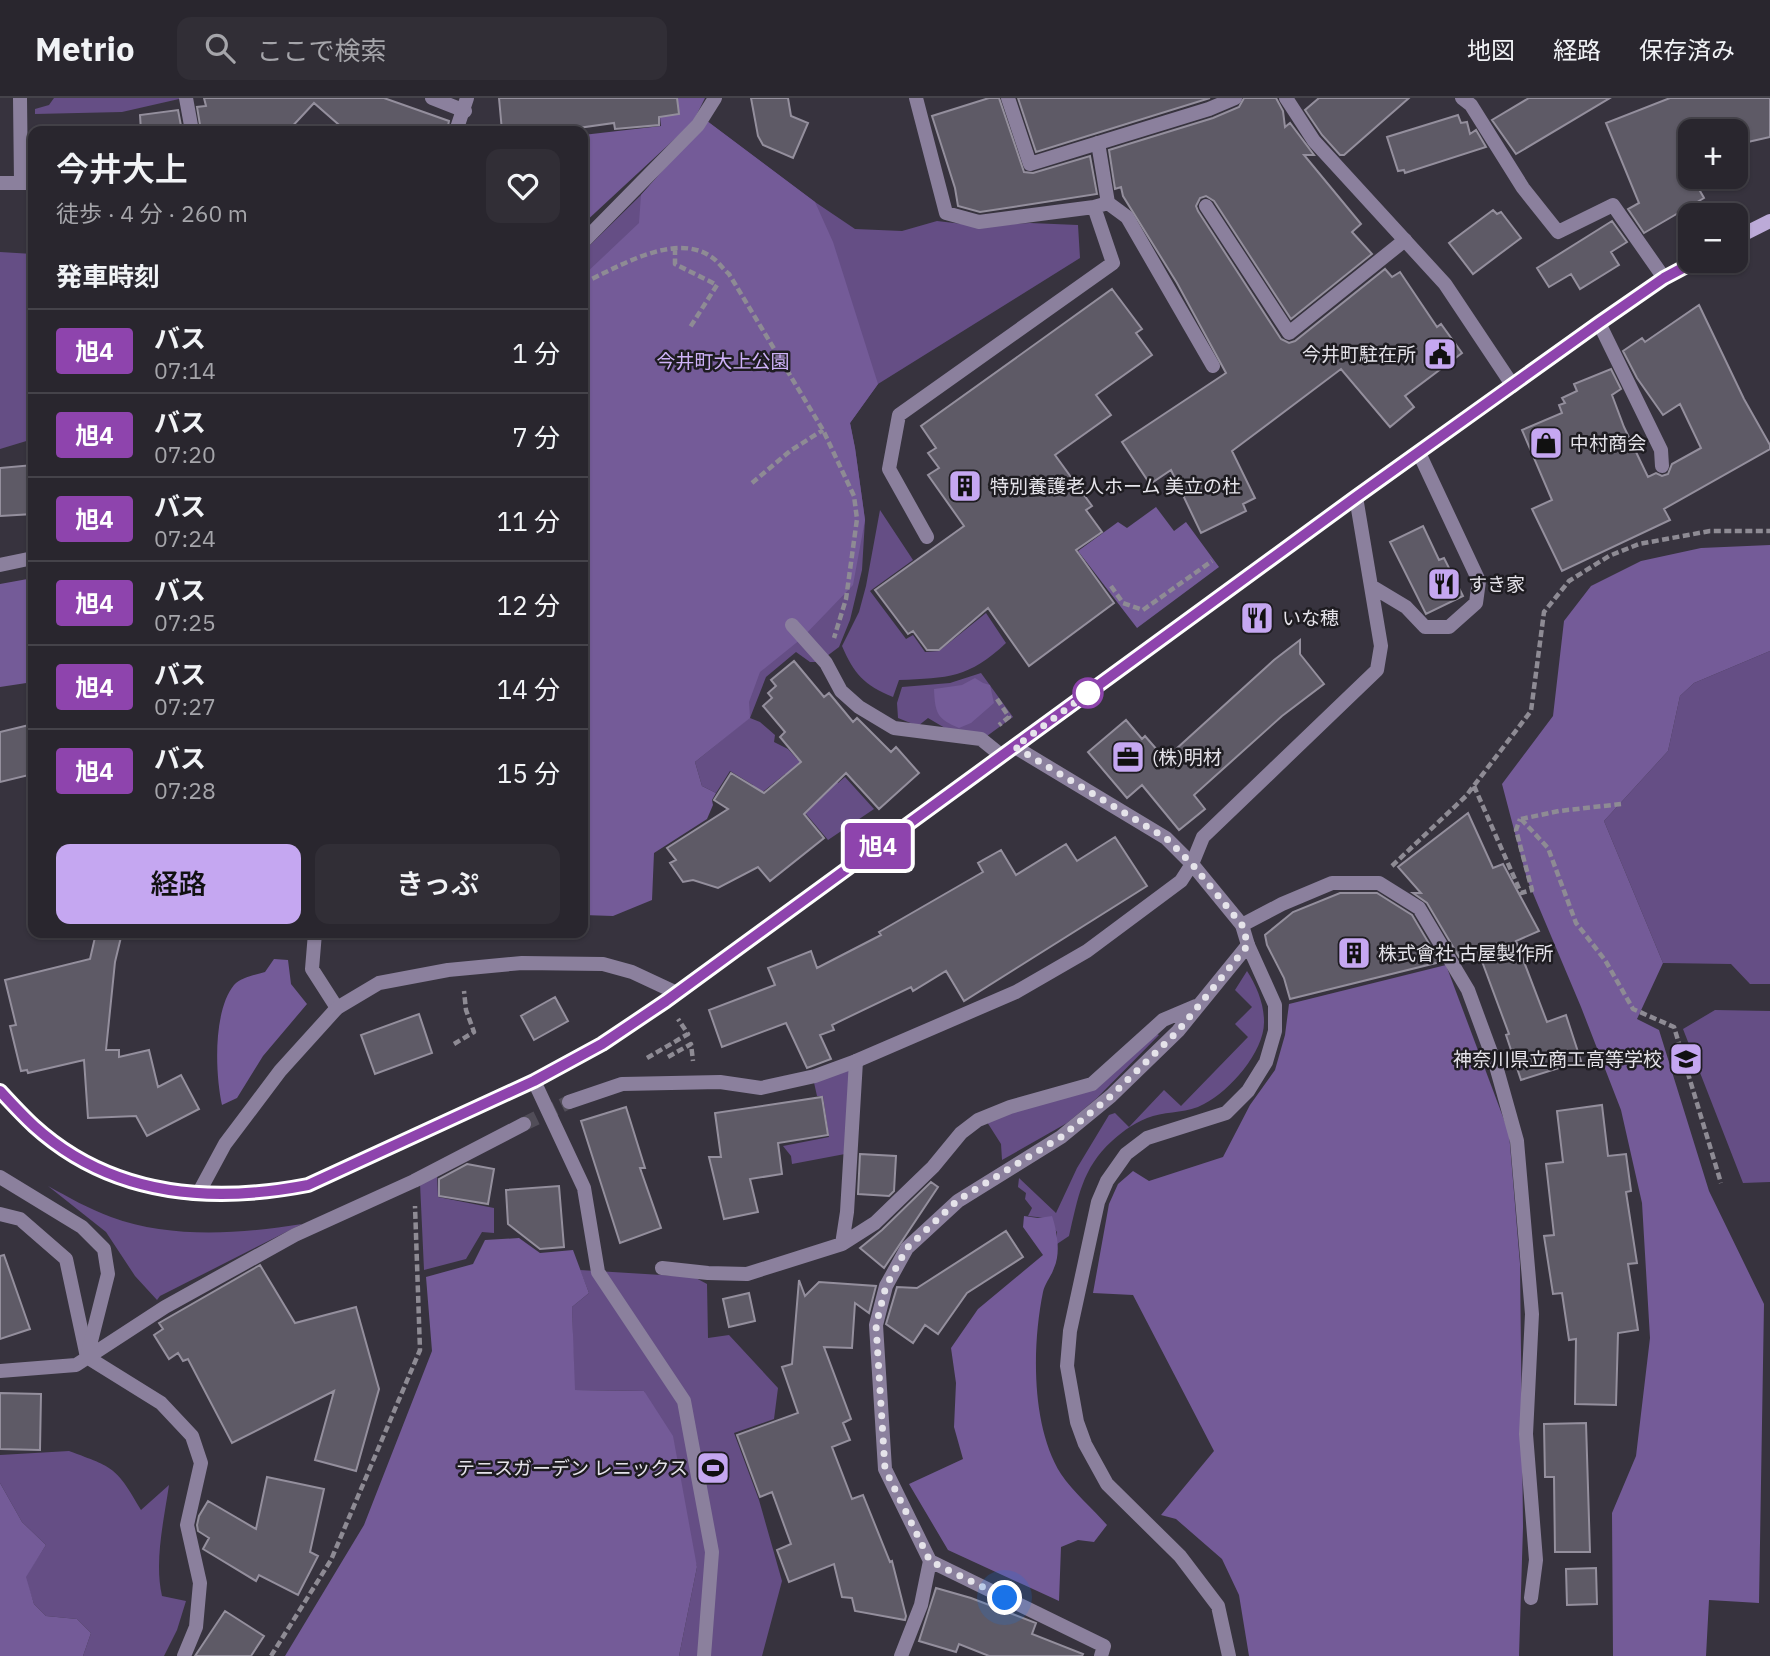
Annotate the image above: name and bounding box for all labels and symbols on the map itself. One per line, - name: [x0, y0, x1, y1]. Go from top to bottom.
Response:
- public building icon: 今井町駐在所: [1421, 335, 1459, 373]
- place label: 今井町駐在所: [1302, 342, 1416, 366]
- park label: 今井町大上公園: [656, 349, 790, 373]
- shop icon: 中村商会: [1527, 424, 1565, 462]
- place label: 中村商会: [1570, 431, 1646, 455]
- building icon: 特別養護老人ホーム 美立の杜: [946, 467, 984, 505]
- place label: 特別養護老人ホーム 美立の杜: [990, 474, 1241, 498]
- restaurant icon: すき家: [1425, 565, 1463, 603]
- place label: すき家: [1468, 572, 1525, 596]
- restaurant icon: いな穂: [1238, 599, 1276, 637]
- place label: いな穂: [1282, 606, 1339, 630]
- unlabelled marker: [1073, 678, 1103, 708]
- office icon: (株)明材: [1109, 738, 1147, 776]
- place label: (株)明材: [1152, 745, 1222, 769]
- line badge: 旭4: [846, 823, 910, 869]
- building icon: 株式會社 古屋製作所: [1335, 934, 1373, 972]
- place label: 株式會社 古屋製作所: [1378, 941, 1554, 965]
- school or university icon: 神奈川県立商工高等学校: [1667, 1040, 1705, 1078]
- place label: 神奈川県立商工高等学校: [1453, 1047, 1662, 1071]
- sports icon: テニスガーデン レニックス: [694, 1449, 732, 1487]
- place label: テニスガーデン レニックス: [456, 1456, 688, 1480]
- your location: [987, 1580, 1022, 1615]

